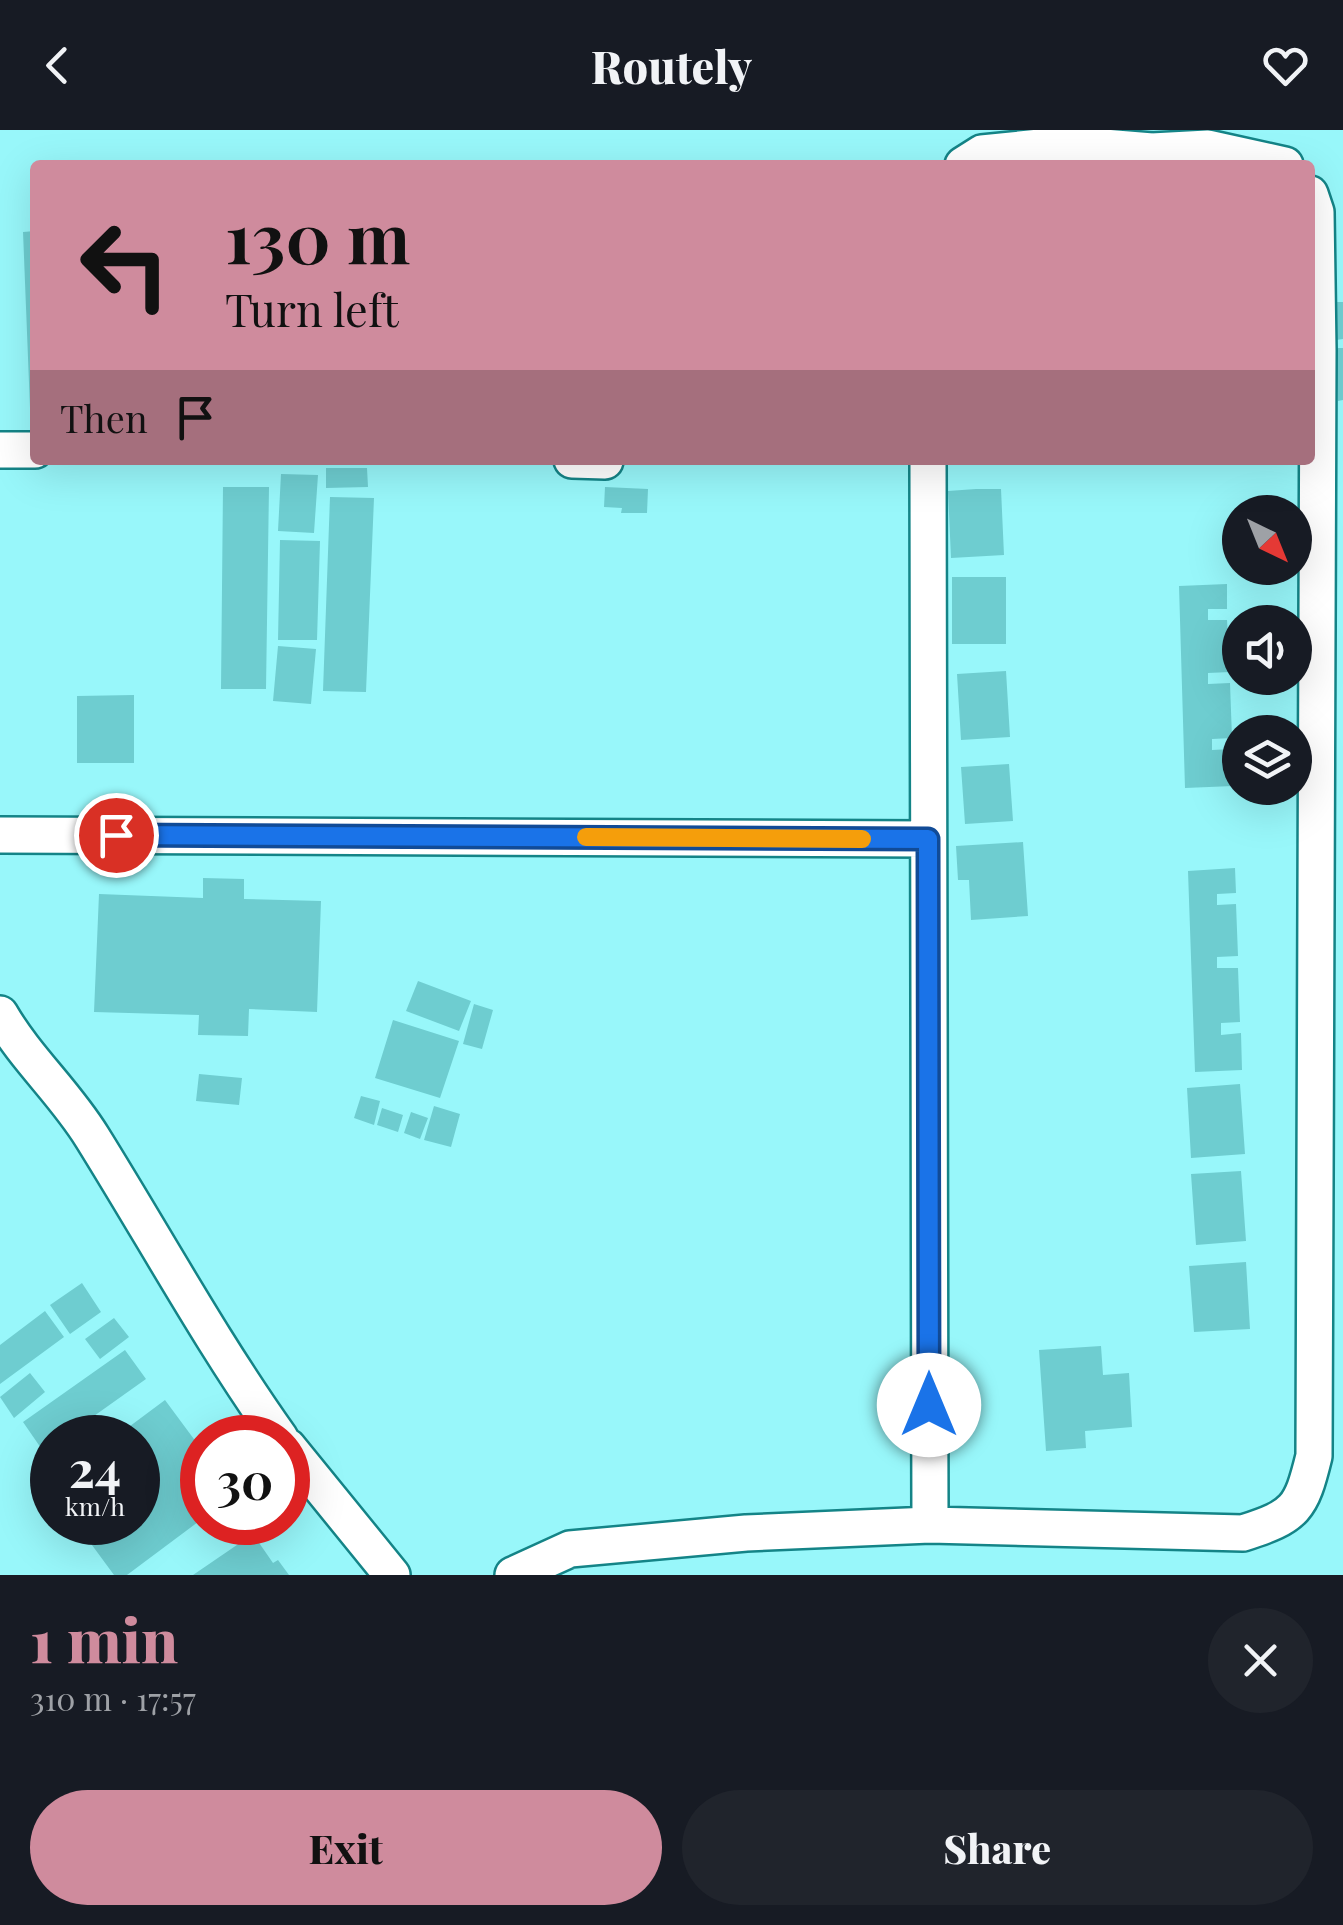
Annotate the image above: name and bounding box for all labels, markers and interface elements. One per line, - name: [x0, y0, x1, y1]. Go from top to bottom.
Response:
- text: Routely: [591, 35, 752, 95]
- icon: back: [30, 38, 85, 93]
- icon: heart: [1258, 38, 1313, 93]
- text: 130 m: [225, 188, 410, 282]
- icon: left: [60, 200, 190, 330]
- text: Turn left: [225, 278, 399, 338]
- icon: arrive: [168, 390, 223, 445]
- text: Then: [60, 392, 148, 443]
- north arrow: [1222, 495, 1312, 585]
- map controls: [1222, 495, 1312, 805]
- button: sound: [1222, 605, 1312, 695]
- button: layers: [1222, 715, 1312, 805]
- pin: [74, 793, 159, 878]
- icon: arrive: [89, 808, 144, 863]
- position arrow: [877, 1353, 981, 1457]
- speed limit sign: 30: [180, 1415, 310, 1545]
- text: 24: [69, 1434, 121, 1501]
- text: km/h: [65, 1489, 125, 1522]
- text: 1 min: [30, 1598, 178, 1678]
- button: close: [1208, 1608, 1313, 1713]
- text: 310 m · 17:57: [30, 1676, 196, 1719]
- button: Exit: [30, 1790, 662, 1905]
- button: Share: [682, 1790, 1313, 1905]

